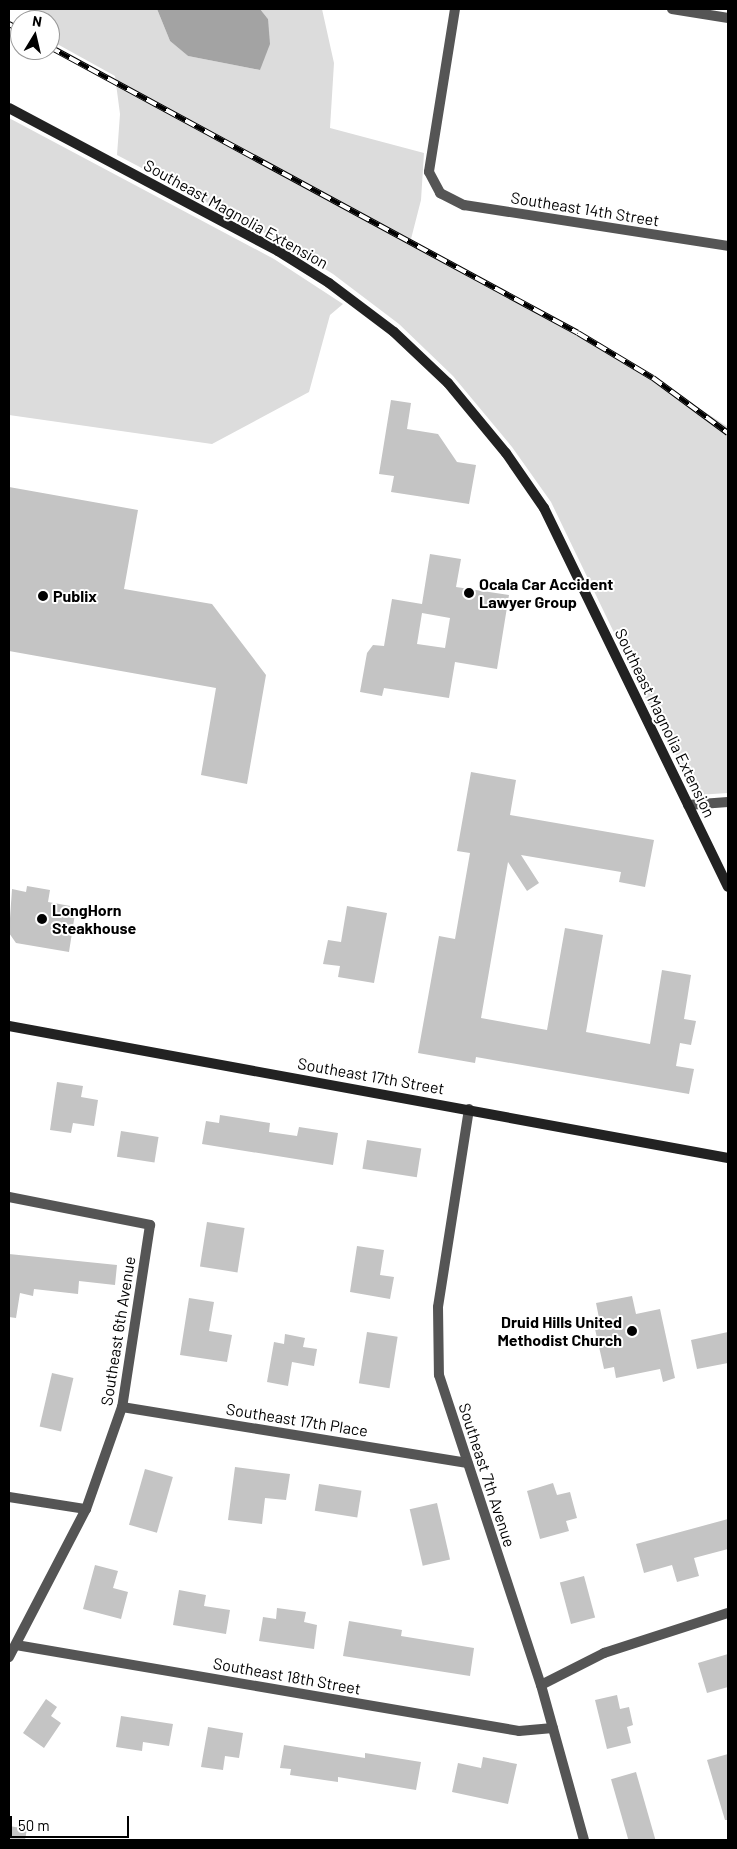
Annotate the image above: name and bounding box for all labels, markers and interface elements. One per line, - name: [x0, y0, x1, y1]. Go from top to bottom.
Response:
- north arrow: [10, 10, 60, 60]
- text: N: [31, 12, 43, 30]
- street label: Southeast Magnolia Extension: [140, 155, 332, 273]
- street label: Southeast 14th Street: [509, 188, 661, 230]
- place label: Ocala Car Accident Lawyer Group: [479, 574, 613, 612]
- place label: Publix: [53, 586, 97, 606]
- marker: Ocala Car Accident Lawyer Group: [463, 587, 475, 599]
- marker: Publix: [37, 590, 49, 602]
- street label: Southeast Magnolia Extension: [611, 625, 719, 821]
- place label: LongHorn Steakhouse: [52, 900, 136, 938]
- marker: LongHorn Steakhouse: [36, 913, 48, 925]
- street label: Southeast 17th Street: [296, 1054, 446, 1098]
- street label: Southeast 6th Avenue: [97, 1255, 139, 1407]
- place label: Druid Hills United Methodist Church: [497, 1312, 622, 1350]
- marker: Druid Hills United Methodist Church: [626, 1325, 638, 1337]
- street label: Southeast 17th Place: [225, 1399, 369, 1441]
- street label: Southeast 7th Avenue: [455, 1401, 519, 1549]
- street label: Southeast 18th Street: [212, 1654, 362, 1698]
- scale bar: [12, 1806, 131, 1838]
- text: 50 m: [18, 1816, 50, 1834]

